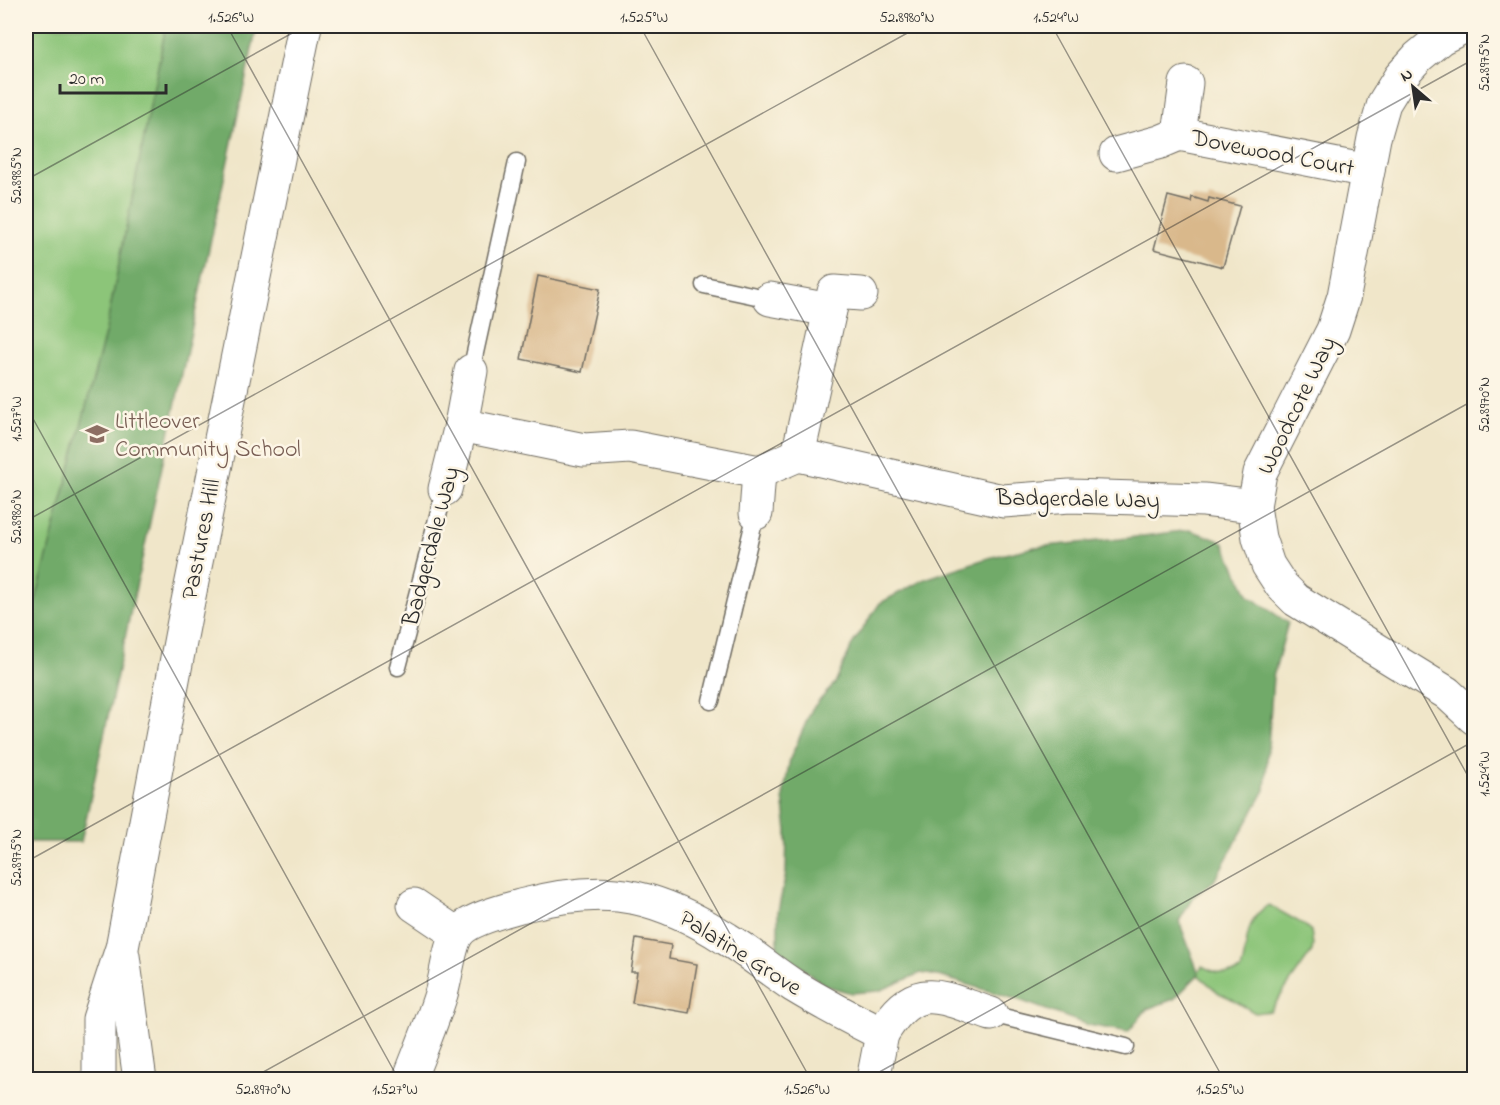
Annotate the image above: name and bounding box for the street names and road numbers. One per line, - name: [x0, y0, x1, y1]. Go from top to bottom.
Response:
- street label: Dovewood Court: [1187, 121, 1357, 187]
- street label: Woodcote Way: [1250, 331, 1348, 482]
- street label: Badgerdale Way: [394, 463, 471, 631]
- street label: Pastures Hill: [174, 476, 231, 603]
- street label: Badgerdale Way: [995, 482, 1160, 520]
- street label: Palatine Grove: [671, 902, 808, 1006]

